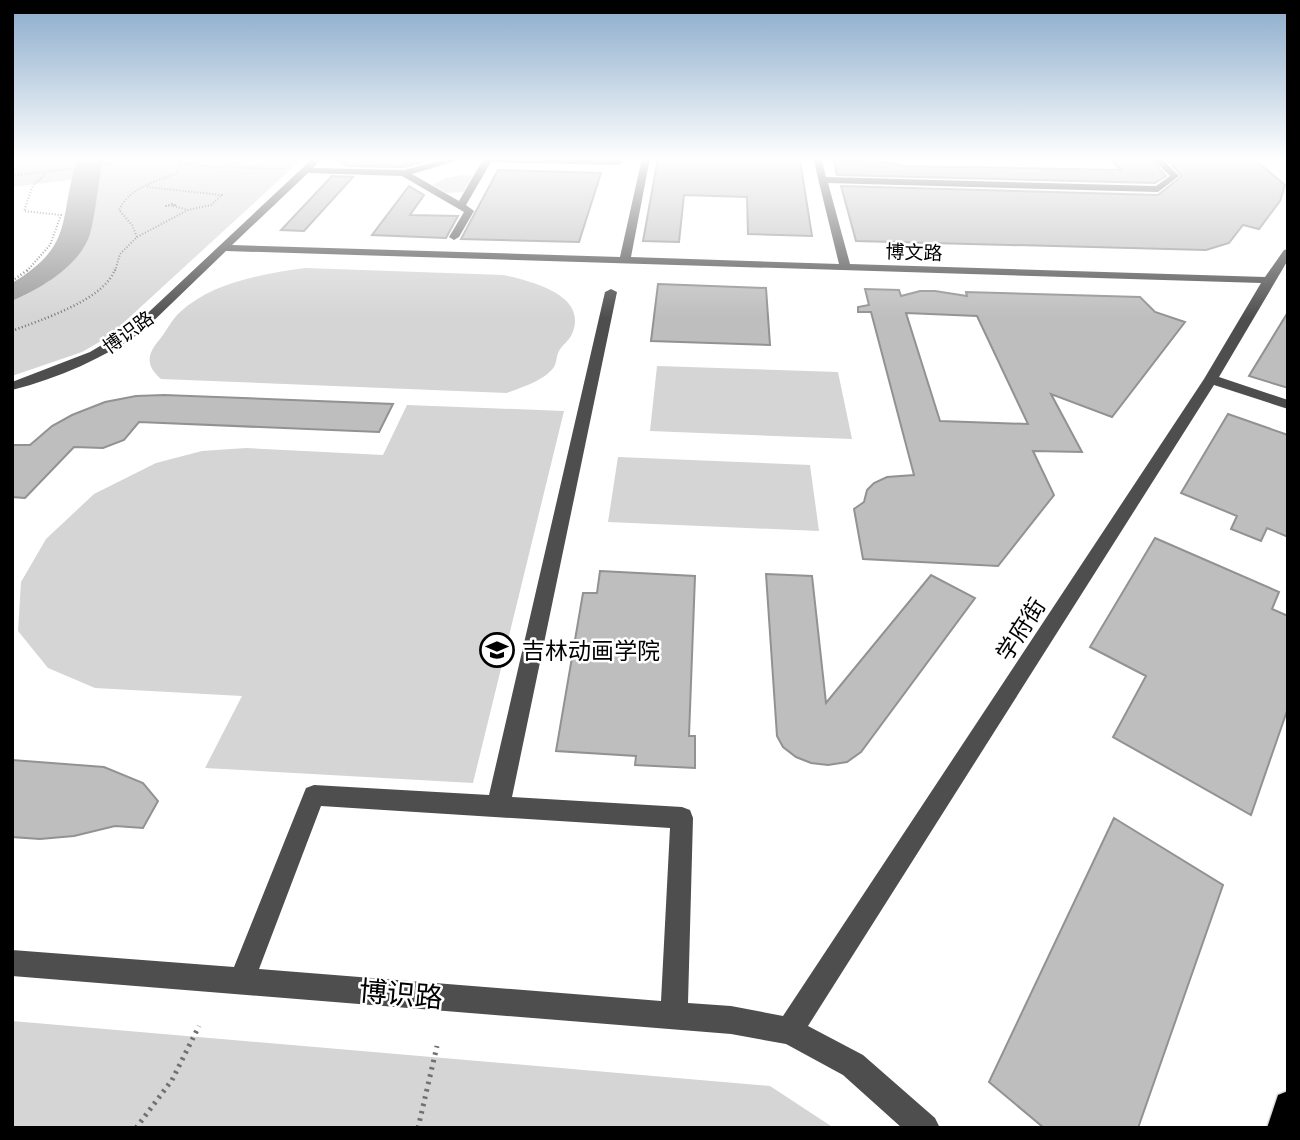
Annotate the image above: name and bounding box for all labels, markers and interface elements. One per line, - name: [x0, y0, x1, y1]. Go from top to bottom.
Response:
- street label: 博文路: [885, 238, 943, 266]
- street label: 博识路: [97, 305, 159, 359]
- street label: 学府街: [988, 591, 1052, 667]
- school or university icon: 吉林动画学院: [478, 631, 516, 669]
- place label: 吉林动画学院: [522, 634, 660, 666]
- street label: 博识路: [357, 970, 445, 1016]

